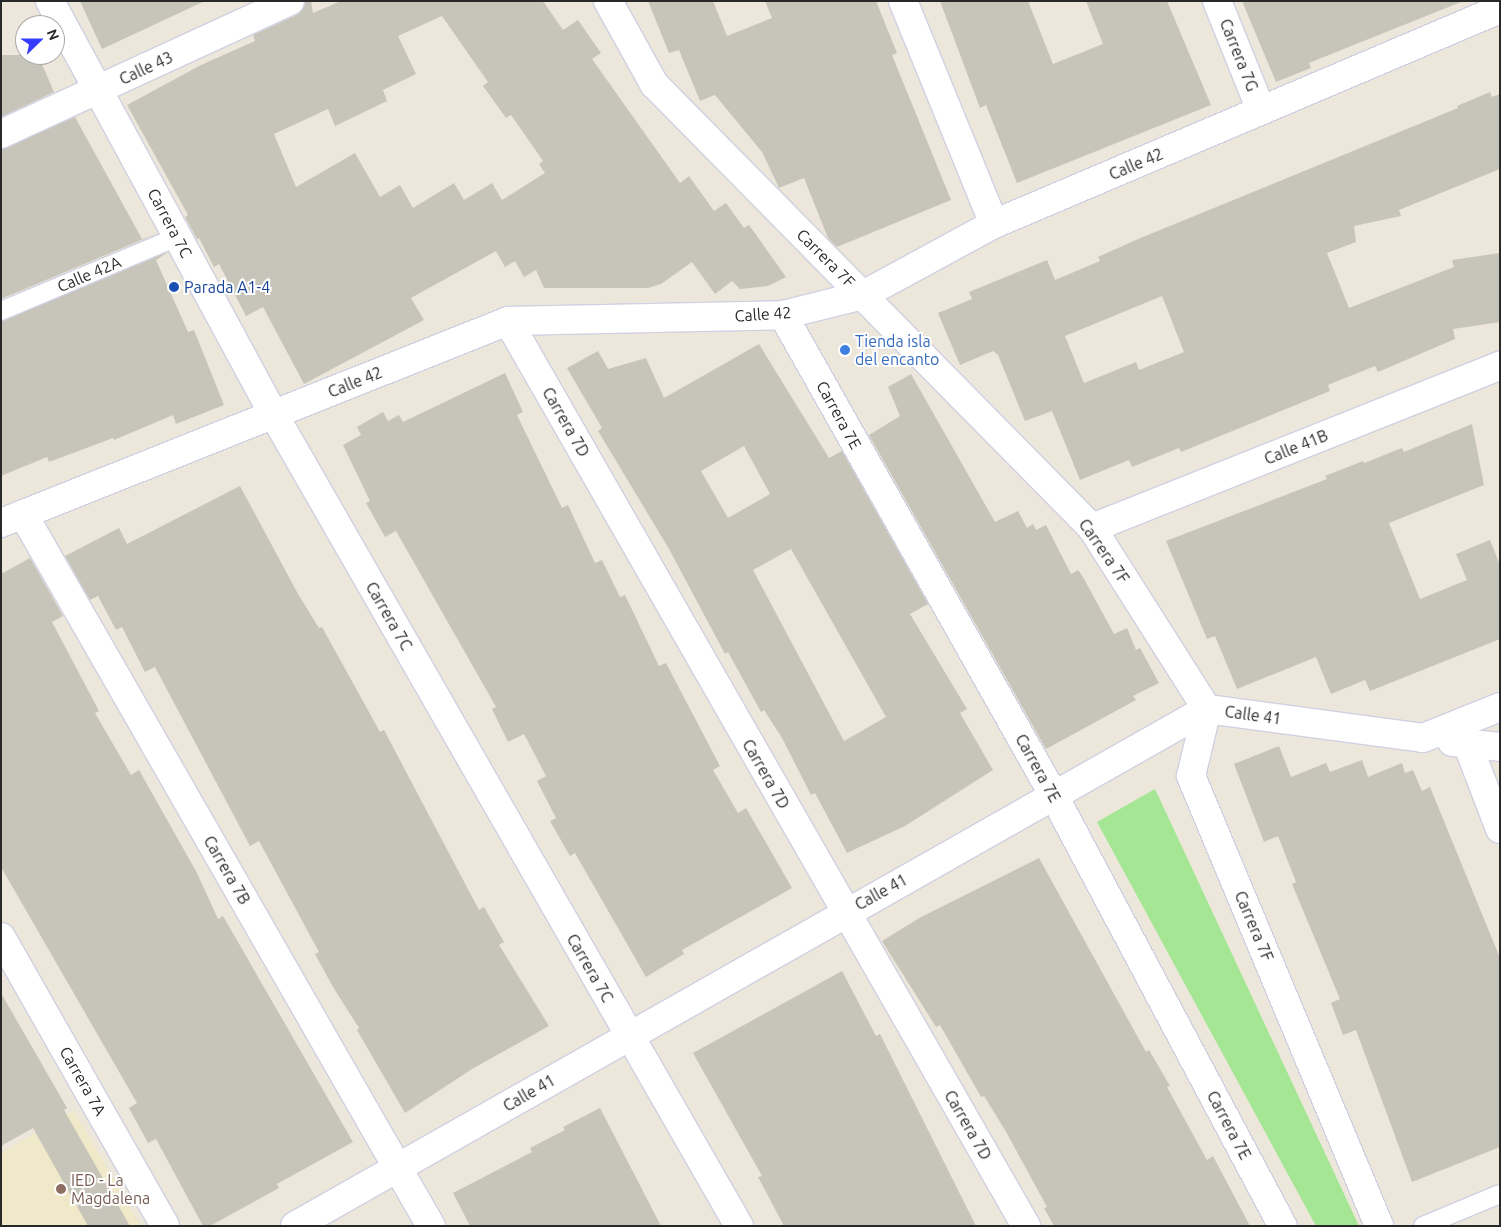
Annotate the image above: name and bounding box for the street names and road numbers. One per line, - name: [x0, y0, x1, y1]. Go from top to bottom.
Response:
- street label: Carrera 7G: [1216, 16, 1262, 94]
- street label: Calle 43: [116, 47, 176, 89]
- street label: Calle 42: [1106, 144, 1166, 184]
- street label: Carrera 7C: [144, 185, 196, 261]
- street label: Carrera 7F: [793, 225, 859, 291]
- street label: Calle 42A: [54, 252, 124, 296]
- street label: Calle 42: [734, 302, 792, 326]
- street label: Calle 42: [325, 362, 385, 402]
- street label: Carrera 7E: [812, 378, 866, 452]
- street label: Carrera 7D: [538, 384, 594, 460]
- street label: Calle 41B: [1261, 426, 1331, 468]
- street label: Carrera 7F: [1075, 515, 1133, 587]
- street label: Carrera 7C: [362, 578, 416, 654]
- street label: Calle 41: [1223, 702, 1283, 728]
- street label: Carrera 7E: [1011, 731, 1065, 805]
- street label: Carrera 7D: [738, 736, 794, 812]
- street label: Carrera 7B: [200, 832, 254, 908]
- street label: Calle 41: [851, 870, 911, 914]
- street label: Carrera 7F: [1231, 888, 1277, 964]
- street label: Carrera 7C: [563, 930, 617, 1006]
- street label: Carrera 7A: [56, 1043, 110, 1119]
- street label: Calle 41: [500, 1070, 558, 1116]
- street label: Carrera 7D: [940, 1087, 996, 1163]
- street label: Carrera 7E: [1203, 1087, 1255, 1163]

